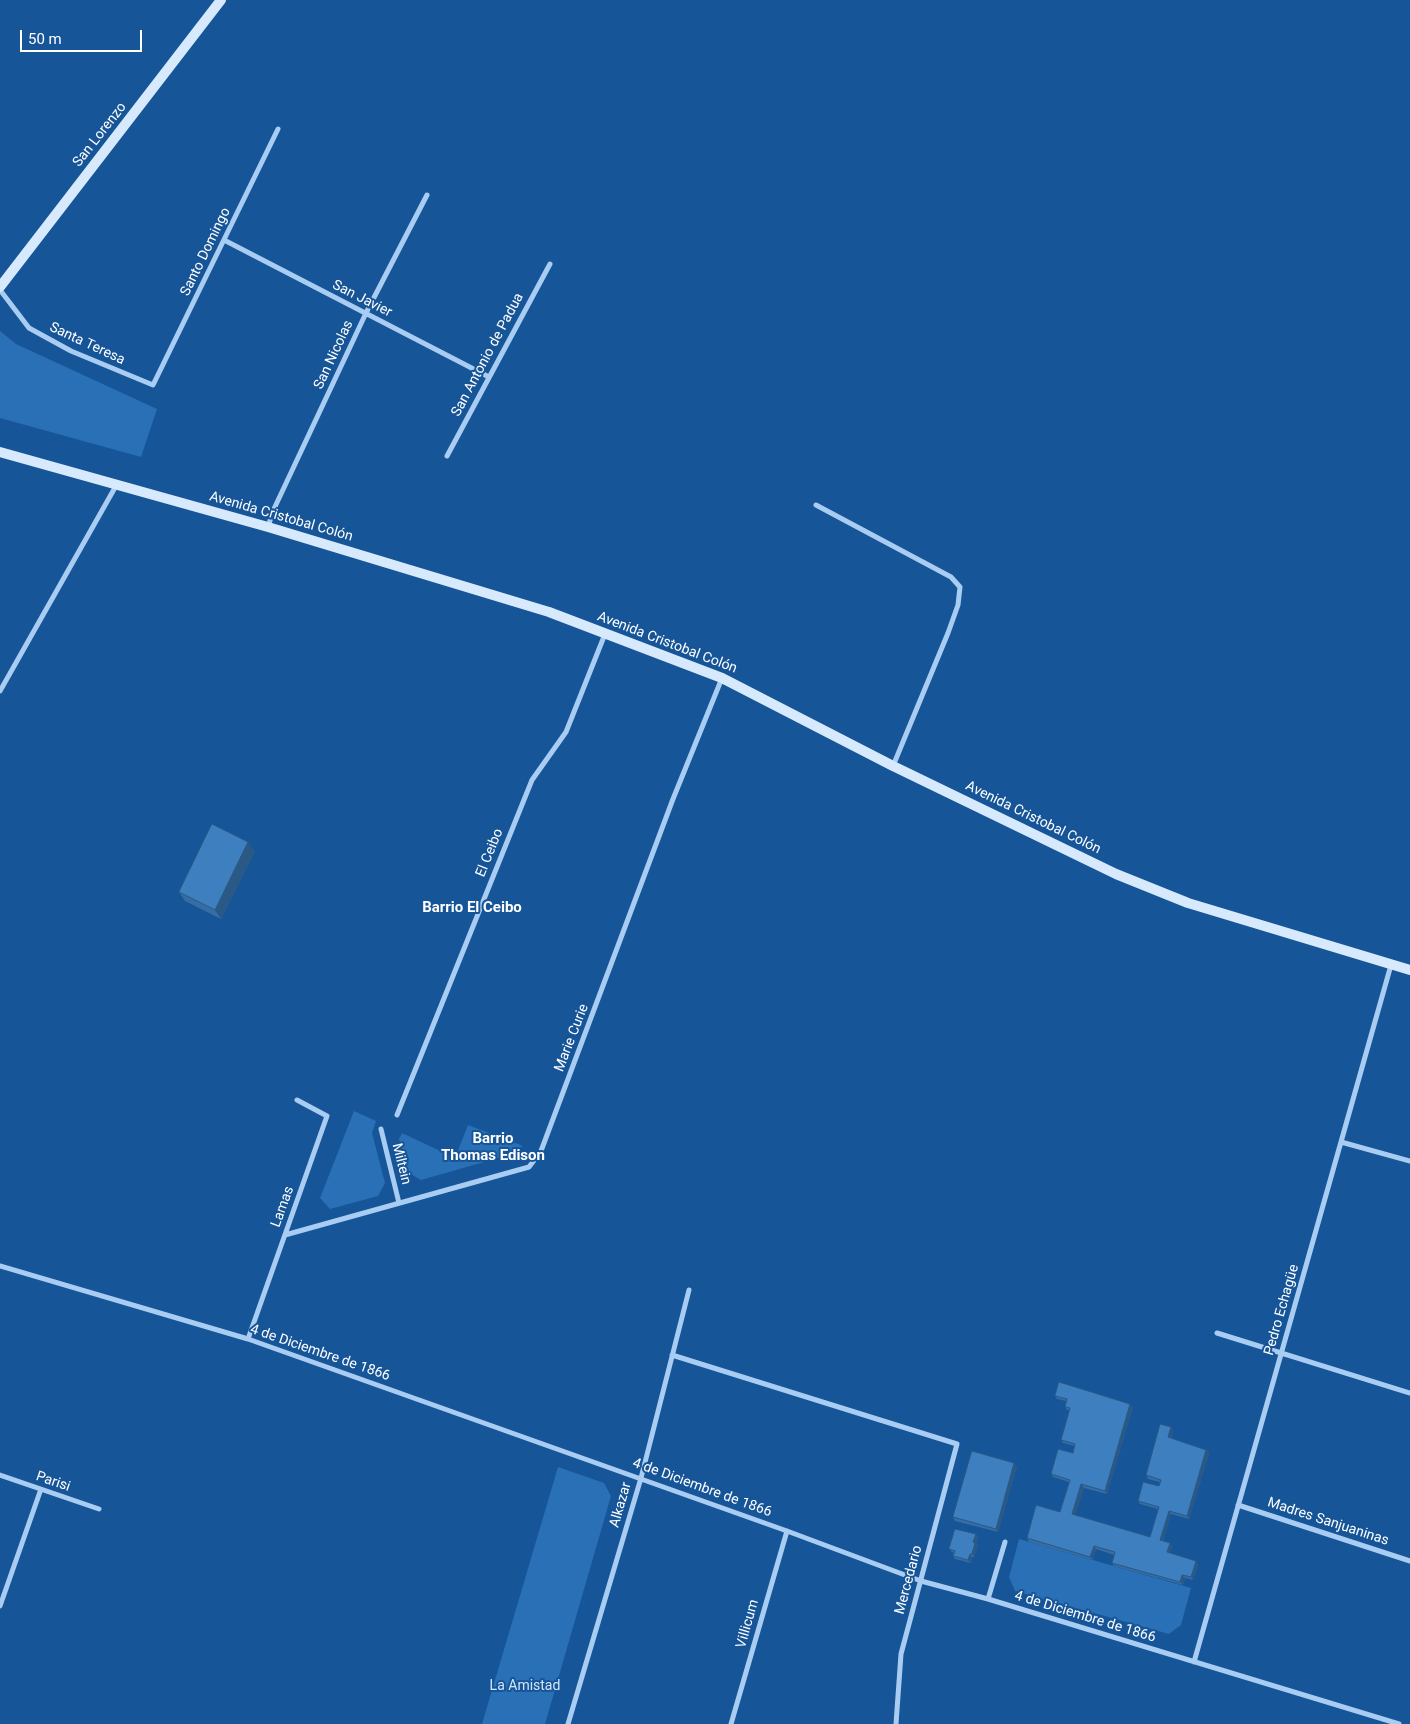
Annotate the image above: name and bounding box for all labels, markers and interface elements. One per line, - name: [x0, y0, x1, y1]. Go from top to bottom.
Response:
- scale bar: [22, 20, 145, 52]
- text: 50 m: [28, 30, 62, 48]
- street label: San Lorenzo: [70, 99, 130, 171]
- street label: Santo Domingo: [177, 205, 235, 299]
- street label: San Javier: [329, 277, 395, 321]
- street label: San Antonio de Padua: [448, 290, 528, 420]
- street label: San Nicolas: [311, 318, 357, 392]
- street label: Santa Teresa: [47, 319, 127, 369]
- street label: Avenida Cristobal Colón: [207, 488, 355, 546]
- street label: Avenida Cristobal Colón: [595, 609, 739, 677]
- street label: Avenida Cristobal Colón: [963, 778, 1103, 858]
- street label: El Ceibo: [473, 826, 507, 880]
- district label: Barrio El Ceibo: [422, 899, 522, 917]
- street label: Marie Curie: [551, 1002, 593, 1074]
- district label: Barrio Thomas Edison: [441, 1130, 545, 1165]
- street label: Miltein: [388, 1142, 414, 1186]
- street label: Lamas: [268, 1184, 298, 1230]
- street label: Pedro Echagüe: [1261, 1263, 1303, 1357]
- street label: 4 de Diciembre de 1866: [248, 1321, 392, 1385]
- street label: 4 de Diciembre de 1866: [630, 1455, 774, 1521]
- street label: Parisi: [34, 1468, 72, 1496]
- street label: Alkazar: [607, 1480, 635, 1530]
- street label: Madres Sanjuaninas: [1265, 1494, 1391, 1550]
- street label: Mercedario: [892, 1544, 926, 1616]
- street label: 4 de Diciembre de 1866: [1012, 1588, 1158, 1646]
- street label: Villicum: [733, 1598, 763, 1650]
- park label: La Amistad: [490, 1678, 560, 1694]

